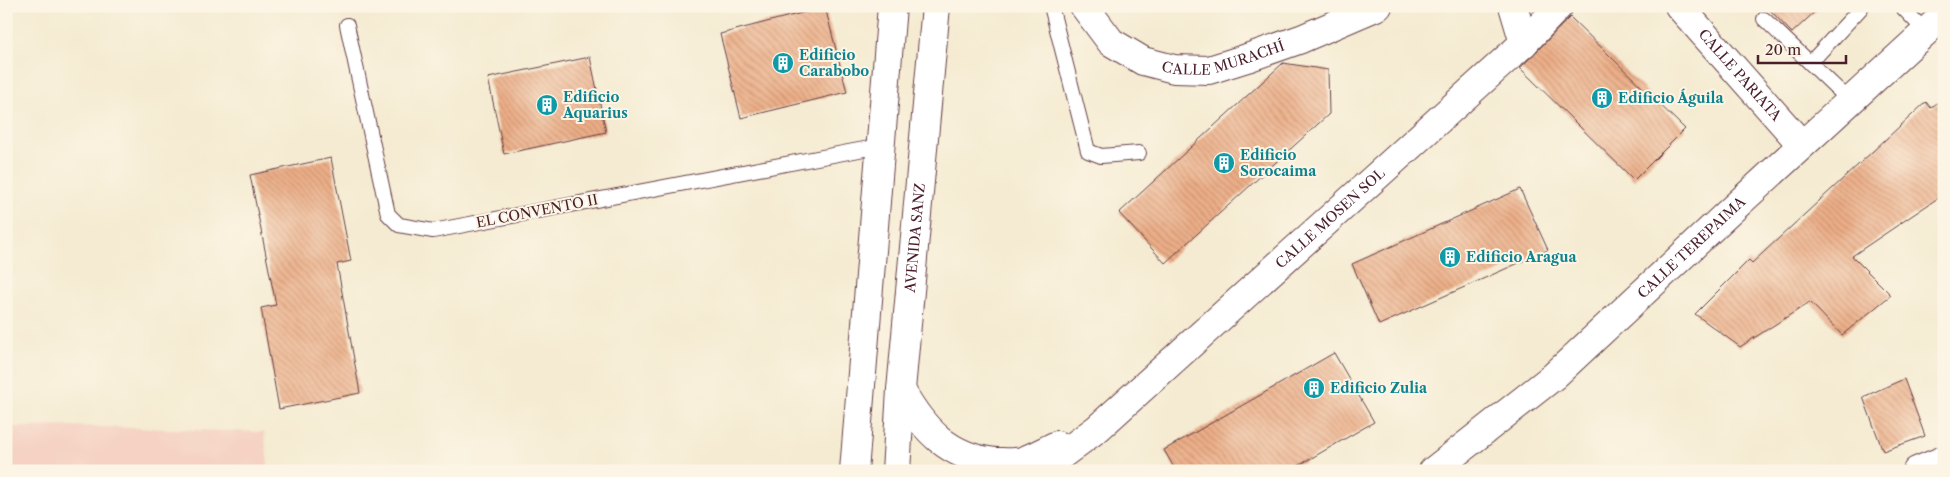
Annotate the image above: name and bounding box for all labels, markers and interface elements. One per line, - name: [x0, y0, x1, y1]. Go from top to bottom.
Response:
- street label: CALLE PARIATA: [1695, 25, 1786, 125]
- scale bar: [1758, 32, 1845, 64]
- street label: CALLE MURACHÍ: [1160, 36, 1287, 79]
- text: 20 m: [1765, 40, 1801, 59]
- place label: Edificio Carabobo: [799, 46, 869, 80]
- building icon: Edificio Carabobo: [771, 51, 795, 75]
- building icon: Edificio Águila: [1590, 86, 1614, 110]
- place label: Edificio Aquarius: [562, 88, 628, 122]
- place label: Edificio Águila: [1618, 88, 1725, 107]
- building icon: Edificio Aquarius: [535, 93, 559, 117]
- place label: Edificio Sorocaima: [1240, 146, 1317, 180]
- building icon: Edificio Sorocaima: [1212, 151, 1236, 175]
- street label: CALLE MOSEN SOL: [1272, 164, 1388, 272]
- street label: AVENIDA SANZ: [901, 182, 929, 294]
- street label: EL CONVENTO II: [475, 190, 599, 232]
- street label: CALLE TEREPAIMA: [1634, 192, 1750, 302]
- building icon: Edificio Aragua: [1438, 245, 1462, 269]
- place label: Edificio Aragua: [1466, 248, 1577, 266]
- building icon: Edificio Zulia: [1302, 376, 1326, 400]
- place label: Edificio Zulia: [1330, 379, 1428, 397]

